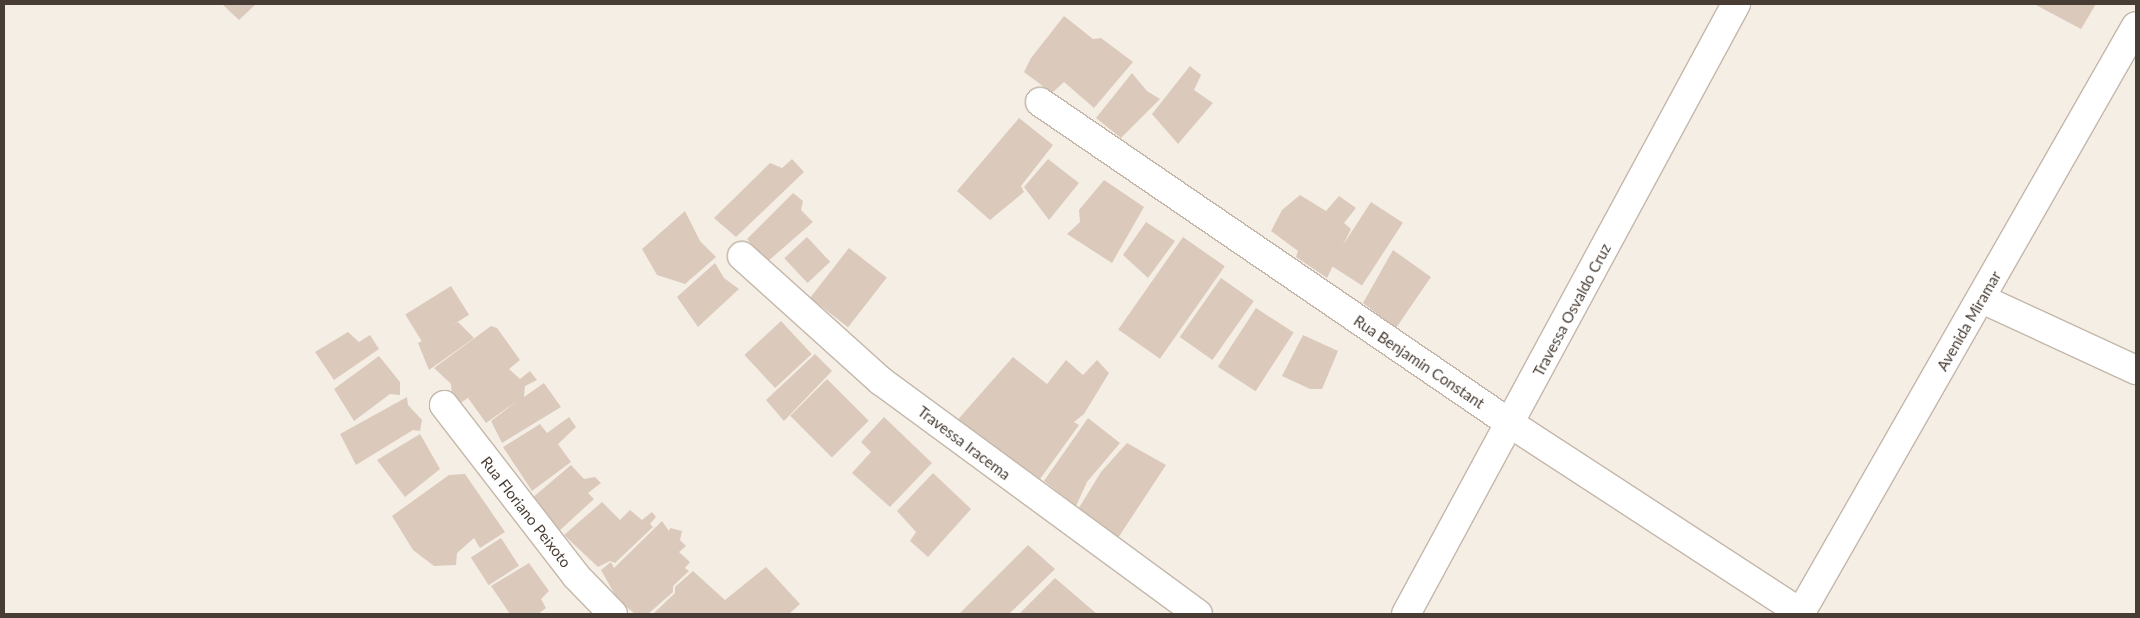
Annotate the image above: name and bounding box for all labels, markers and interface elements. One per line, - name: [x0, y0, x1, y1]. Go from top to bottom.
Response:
- street label: Travessa Osvaldo Cruz: [1529, 241, 1615, 379]
- street label: Avenida Miramar: [1933, 268, 2005, 374]
- street label: Rua Benjamin Constant: [1350, 312, 1488, 412]
- street label: Travessa Iracema: [914, 402, 1014, 484]
- street label: Rua Floriano Peixoto: [477, 453, 575, 571]

